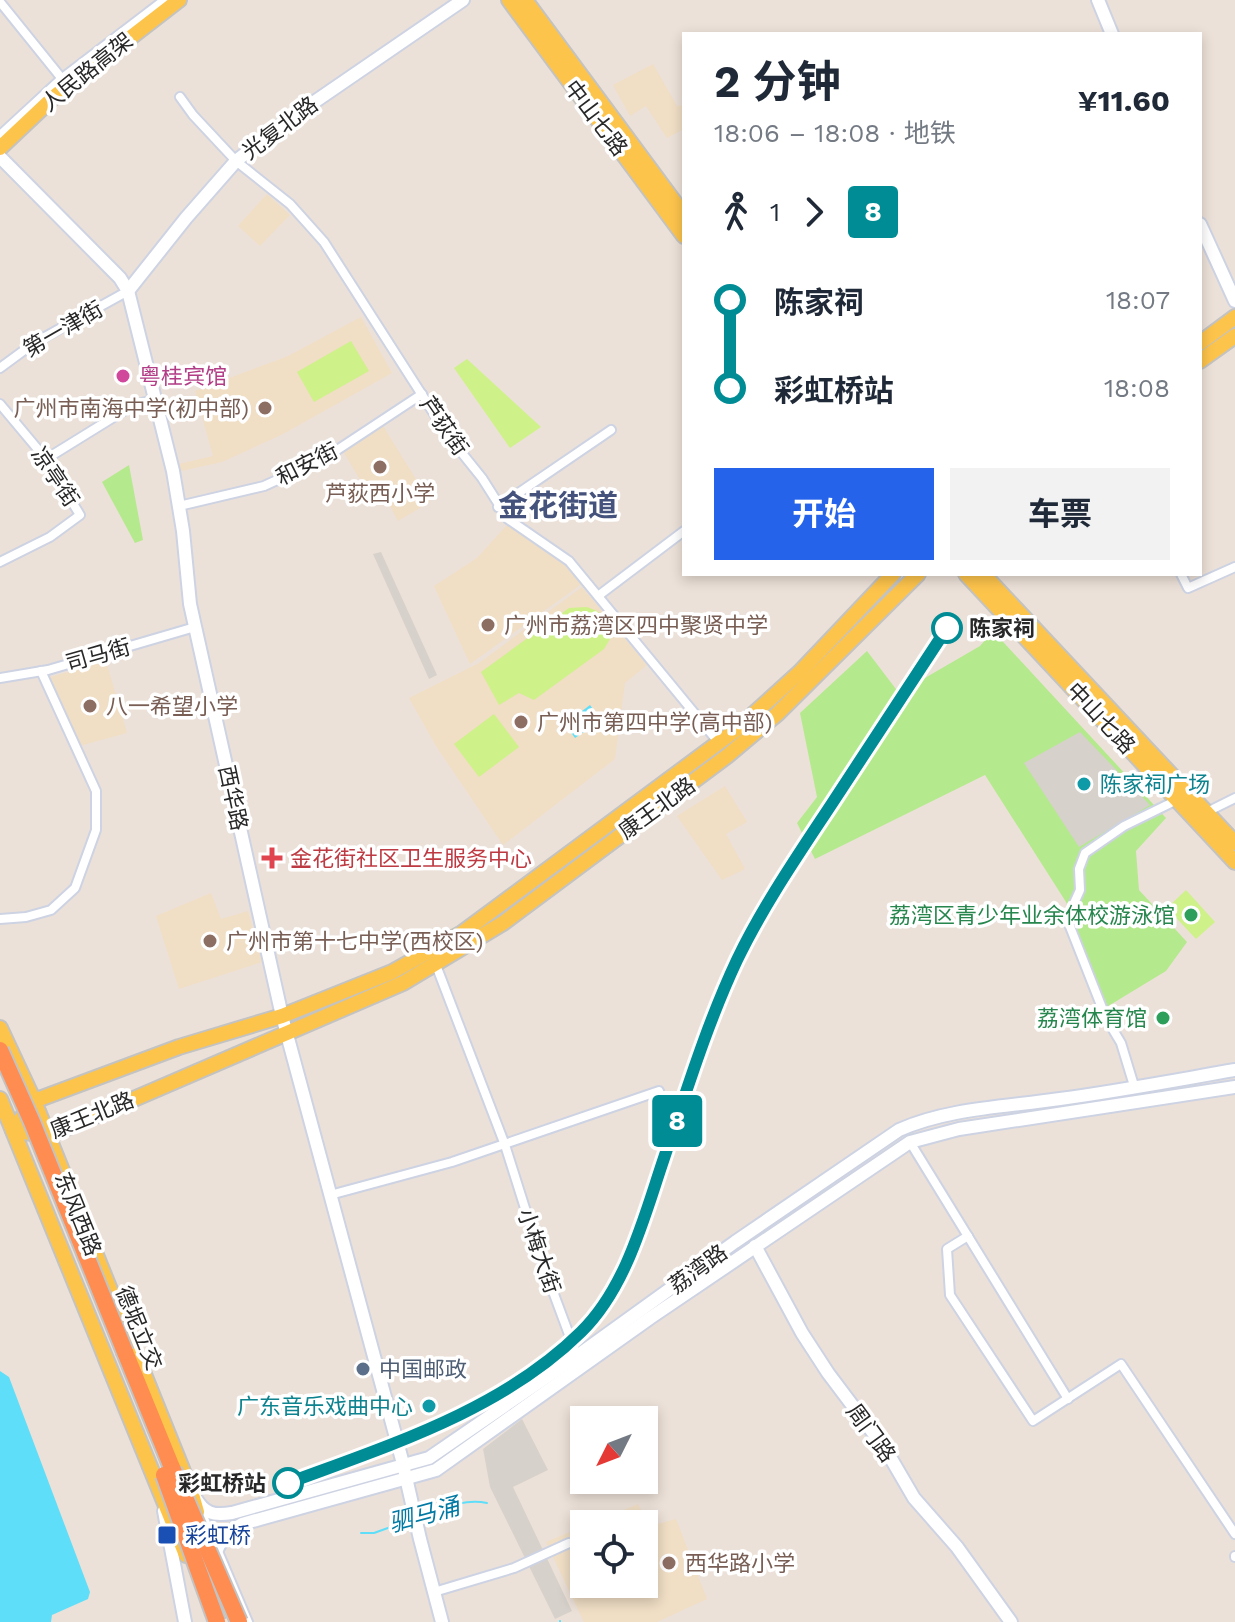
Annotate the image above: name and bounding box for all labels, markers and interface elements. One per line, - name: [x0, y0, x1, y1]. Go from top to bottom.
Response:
- street label: 人民路高架: [36, 28, 138, 116]
- text: 2 分钟: [714, 56, 841, 108]
- street label: 中山七路: [560, 75, 632, 161]
- text: ¥11.60: [1078, 83, 1170, 118]
- street label: 光复北路: [237, 92, 323, 164]
- text: 18:06 – 18:08 · 地铁: [714, 118, 956, 148]
- icon: walk: [714, 190, 758, 234]
- icon: forward: [792, 190, 836, 234]
- text: 8: [864, 195, 882, 228]
- text: 1: [770, 197, 780, 227]
- text: 陈家祠: [774, 285, 864, 320]
- text: 18:07: [1106, 285, 1170, 315]
- street label: 第一津街: [19, 296, 107, 362]
- place label: 粤桂宾馆: [139, 364, 227, 389]
- marker: 粤桂宾馆: [114, 367, 132, 385]
- text: 彩虹桥站: [774, 373, 894, 408]
- text: 18:08: [1104, 373, 1170, 403]
- street label: 芦荻街: [415, 392, 473, 460]
- place label: 广州市南海中学(初中部): [14, 396, 249, 421]
- marker: 广州市南海中学(初中部): [256, 399, 274, 417]
- street label: 和安街: [272, 438, 342, 490]
- street label: 凉亭街: [26, 443, 84, 511]
- marker: 芦荻西小学: [371, 458, 389, 476]
- button: 开始: [714, 468, 934, 560]
- button: 车票: [950, 468, 1170, 560]
- place label: 芦荻西小学: [325, 481, 435, 506]
- district label: 金花街道: [498, 488, 618, 523]
- place label: 广州市荔湾区四中聚贤中学: [504, 613, 768, 638]
- marker: 陈家祠: [932, 613, 962, 643]
- marker: 广州市荔湾区四中聚贤中学: [479, 616, 497, 634]
- place label: 陈家祠: [969, 616, 1035, 641]
- street label: 司马街: [63, 634, 133, 676]
- street label: 中山七路: [1062, 677, 1140, 759]
- place label: 八一希望小学: [106, 694, 238, 719]
- marker: 八一希望小学: [81, 697, 99, 715]
- place label: 广州市第四中学(高中部): [537, 710, 772, 735]
- marker: 广州市第四中学(高中部): [512, 713, 530, 731]
- street label: 西华路: [214, 763, 252, 833]
- street label: 康王北路: [614, 772, 700, 844]
- place label: 陈家祠广场: [1100, 772, 1210, 797]
- marker: 陈家祠广场: [1075, 775, 1093, 793]
- place label: 金花街社区卫生服务中心: [290, 846, 532, 871]
- marker: 金花街社区卫生服务中心: [261, 847, 283, 869]
- place label: 荔湾区青少年业余体校游泳馆: [889, 903, 1175, 928]
- marker: 荔湾区青少年业余体校游泳馆: [1182, 906, 1200, 924]
- place label: 广州市第十七中学(西校区): [226, 929, 483, 954]
- marker: 广州市第十七中学(西校区): [201, 932, 219, 950]
- place label: 荔湾体育馆: [1037, 1006, 1147, 1031]
- marker: 荔湾体育馆: [1154, 1009, 1172, 1027]
- street label: 康王北路: [47, 1087, 137, 1143]
- line badge: 8: [651, 1095, 703, 1147]
- text: 8: [668, 1104, 686, 1137]
- street label: 东风西路: [50, 1169, 106, 1259]
- street label: 小梅大街: [513, 1205, 565, 1297]
- street label: 荔湾路: [664, 1239, 732, 1299]
- street label: 德坭立交: [111, 1283, 167, 1373]
- place label: 中国邮政: [379, 1357, 467, 1382]
- marker: 中国邮政: [354, 1360, 372, 1378]
- place label: 广东音乐戏曲中心: [237, 1394, 413, 1419]
- marker: 广东音乐戏曲中心: [420, 1397, 438, 1415]
- street label: 周门路: [841, 1399, 901, 1467]
- north arrow: [570, 1406, 658, 1494]
- map controls: [570, 1406, 658, 1598]
- marker: 彩虹桥站: [273, 1468, 303, 1498]
- place label: 彩虹桥站: [178, 1471, 266, 1496]
- water label: 驷马涌: [386, 1491, 465, 1538]
- button: locate: [570, 1510, 658, 1598]
- place label: 彩虹桥: [185, 1523, 251, 1548]
- marker: 彩虹桥: [156, 1524, 178, 1546]
- place label: 西华路小学: [685, 1551, 795, 1576]
- marker: 西华路小学: [660, 1554, 678, 1572]

